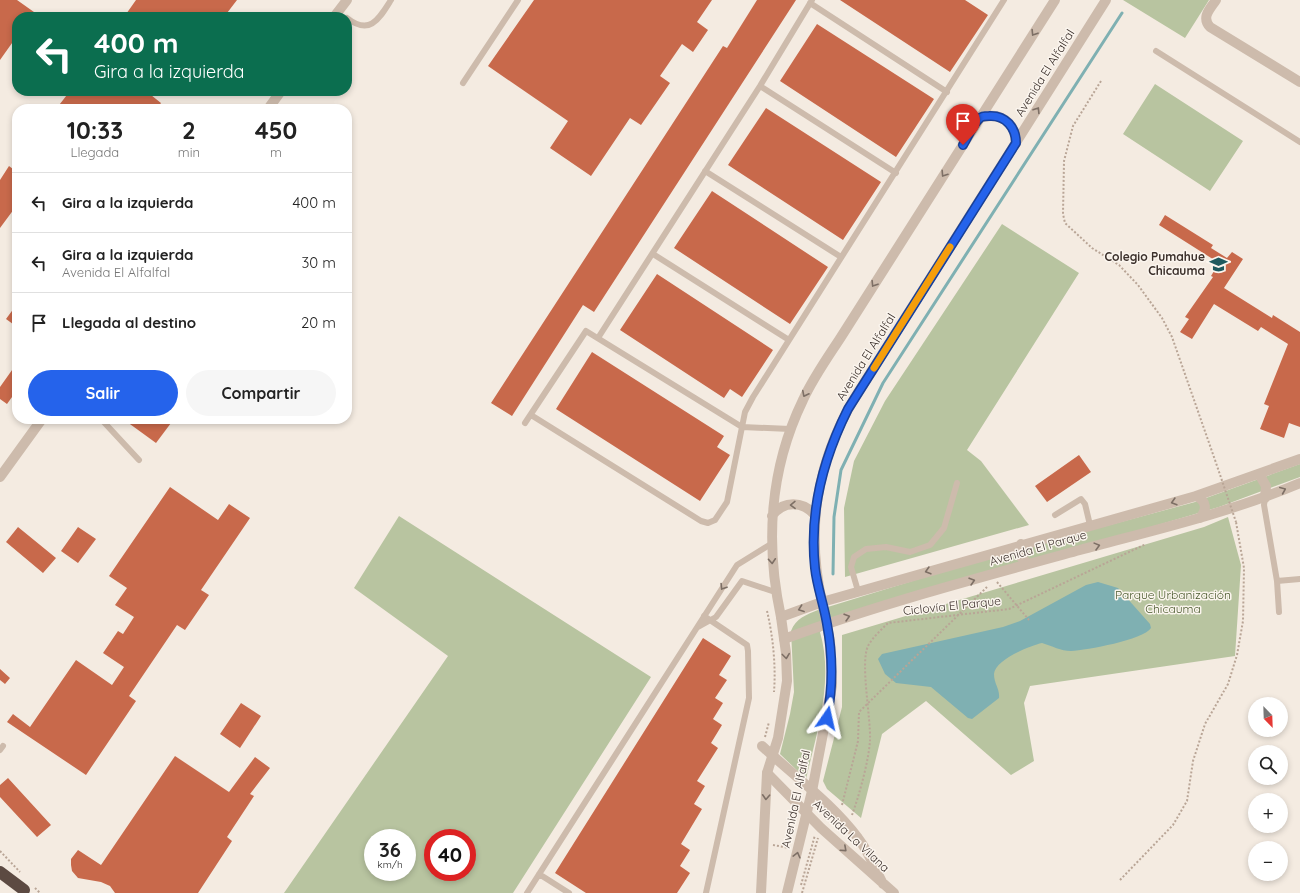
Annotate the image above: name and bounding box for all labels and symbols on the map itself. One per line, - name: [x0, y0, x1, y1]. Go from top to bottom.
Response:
- street label: Avenida El Alfalfal: [1012, 26, 1077, 119]
- one-way arrow: [1031, 29, 1039, 36]
- pin: [946, 104, 980, 145]
- one-way arrow: [1032, 107, 1040, 114]
- one-way arrow: [941, 170, 949, 177]
- place label: Colegio Pumahue Chicauma: [1105, 249, 1205, 278]
- school or university icon: Colegio Pumahue Chicauma: [1208, 254, 1228, 274]
- one-way arrow: [871, 280, 879, 287]
- street label: Avenida El Alfalfal: [833, 310, 898, 403]
- one-way arrow: [803, 390, 810, 397]
- one-way arrow: [1279, 487, 1286, 495]
- one-way arrow: [1171, 497, 1178, 506]
- one-way arrow: [790, 501, 796, 509]
- street label: Avenida El Parque: [988, 526, 1088, 569]
- one-way arrow: [1094, 542, 1100, 550]
- one-way arrow: [767, 558, 776, 564]
- one-way arrow: [924, 566, 931, 575]
- one-way arrow: [968, 577, 975, 586]
- one-way arrow: [720, 583, 727, 590]
- park label: Parque Urbanización Chicauma: [1115, 587, 1231, 616]
- street label: Ciclovía El Parque: [902, 593, 1002, 618]
- one-way arrow: [798, 605, 805, 613]
- one-way arrow: [843, 613, 850, 622]
- one-way arrow: [782, 653, 791, 659]
- position arrow: [806, 697, 848, 739]
- north arrow: [1248, 697, 1288, 737]
- street label: Avenida El Alfalfal: [778, 748, 813, 849]
- one-way arrow: [761, 794, 770, 800]
- street label: Avenida La Vilana: [810, 796, 893, 875]
- speed limit sign: 40: [424, 829, 476, 881]
- one-way arrow: [840, 845, 847, 852]
- one-way arrow: [792, 852, 801, 859]

